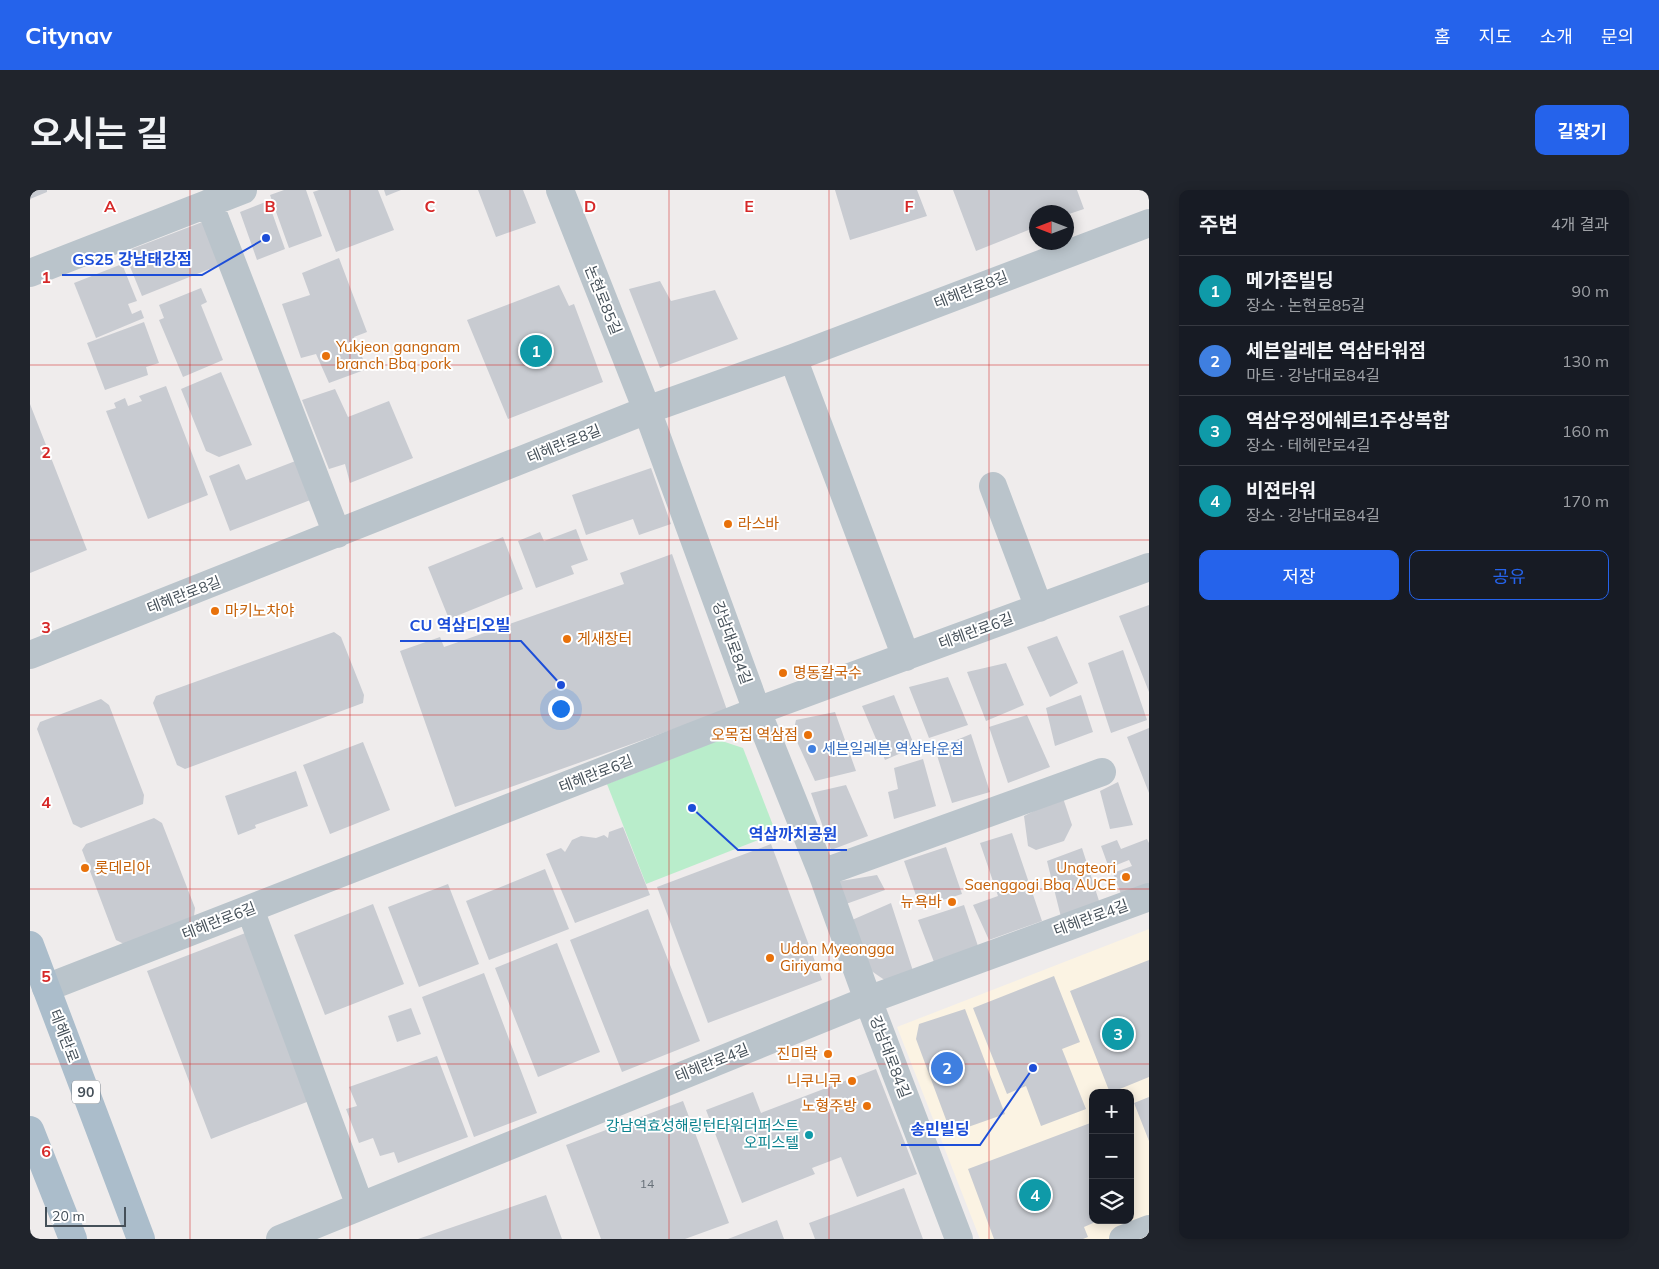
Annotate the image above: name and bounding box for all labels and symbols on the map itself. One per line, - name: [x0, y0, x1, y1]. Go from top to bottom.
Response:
- text: A: [104, 196, 116, 216]
- text: B: [264, 196, 276, 216]
- text: C: [425, 196, 436, 216]
- text: D: [584, 196, 596, 216]
- text: E: [744, 196, 754, 216]
- text: F: [904, 196, 914, 216]
- north arrow: [1029, 205, 1074, 250]
- callout: GS25 강남태강점: [62, 244, 202, 275]
- text: GS25 강남태강점: [72, 249, 192, 269]
- street label: 논현로85길: [581, 262, 626, 337]
- text: 1: [41, 267, 51, 287]
- street label: 테헤란로8길: [931, 267, 1011, 312]
- pin: 1: [520, 332, 552, 370]
- place label: Yukjeon gangnam branch Bbq pork: [335, 337, 460, 373]
- marker: Yukjeon gangnam branch Bbq pork: [320, 350, 332, 362]
- street label: 테헤란로8길: [524, 420, 604, 467]
- text: 2: [41, 442, 51, 462]
- place label: 라스바: [738, 514, 780, 533]
- marker: 라스바: [722, 518, 734, 530]
- street label: 테헤란로8길: [144, 572, 224, 617]
- street label: 강남대로84길: [709, 599, 756, 687]
- place label: 마키노차야: [225, 601, 294, 620]
- marker: 마키노차야: [209, 605, 221, 617]
- street label: 테헤란로6길: [936, 608, 1016, 653]
- callout: CU 역삼디오빌: [400, 610, 521, 641]
- text: CU 역삼디오빌: [410, 615, 510, 635]
- text: 3: [41, 617, 51, 637]
- place label: 게새장터: [577, 629, 632, 648]
- marker: 게새장터: [561, 633, 573, 645]
- place label: 명동칼국수: [793, 663, 862, 682]
- marker: 명동칼국수: [777, 667, 789, 679]
- your location: [548, 696, 574, 722]
- place label: 오목집 역삼점: [711, 725, 798, 744]
- marker: 오목집 역삼점: [802, 729, 814, 741]
- place label: 세븐일레븐 역삼타운점: [822, 739, 964, 758]
- marker: 세븐일레븐 역삼타운점: [806, 743, 818, 755]
- street label: 테헤란로6길: [556, 751, 636, 796]
- text: 4: [41, 792, 51, 812]
- callout: 역삼까치공원: [738, 819, 847, 850]
- text: 역삼까치공원: [749, 824, 837, 844]
- place label: 롯데리아: [95, 858, 150, 877]
- place label: Ungteori Saenggogi Bbq AUCE: [964, 858, 1116, 894]
- marker: 롯데리아: [79, 862, 91, 874]
- marker: Ungteori Saenggogi Bbq AUCE: [1120, 871, 1132, 883]
- place label: 뉴욕바: [901, 892, 942, 911]
- street label: 테헤란로4길: [1051, 895, 1131, 940]
- marker: 뉴욕바: [946, 896, 958, 908]
- street label: 테헤란로6길: [179, 898, 259, 943]
- place label: Udon Myeongga Giriyama: [780, 939, 895, 975]
- marker: Udon Myeongga Giriyama: [764, 952, 776, 964]
- text: 5: [41, 966, 51, 986]
- street label: 테헤란로: [46, 1007, 83, 1065]
- street label: 강남대로84길: [866, 1013, 915, 1101]
- pin: 3: [1102, 1015, 1134, 1053]
- street label: 테헤란로4길: [672, 1039, 752, 1086]
- place label: 진미락: [777, 1044, 818, 1063]
- marker: 진미락: [822, 1048, 834, 1060]
- pin: 2: [931, 1049, 963, 1087]
- place label: 니쿠니쿠: [787, 1071, 842, 1090]
- marker: 니쿠니쿠: [846, 1075, 858, 1087]
- road number: 90: [72, 1080, 100, 1104]
- place label: 노형주방: [802, 1096, 857, 1115]
- marker: 노형주방: [861, 1100, 873, 1112]
- callout: 송민빌딩: [901, 1114, 980, 1145]
- place label: 강남역효성해링턴타워더퍼스트 오피스텔: [606, 1116, 799, 1152]
- text: 송민빌딩: [911, 1119, 969, 1139]
- marker: 강남역효성해링턴타워더퍼스트 오피스텔: [803, 1129, 815, 1141]
- text: 6: [41, 1141, 51, 1161]
- house number: 14: [640, 1176, 654, 1191]
- pin: 4: [1019, 1176, 1051, 1214]
- scale bar: [45, 1204, 126, 1227]

